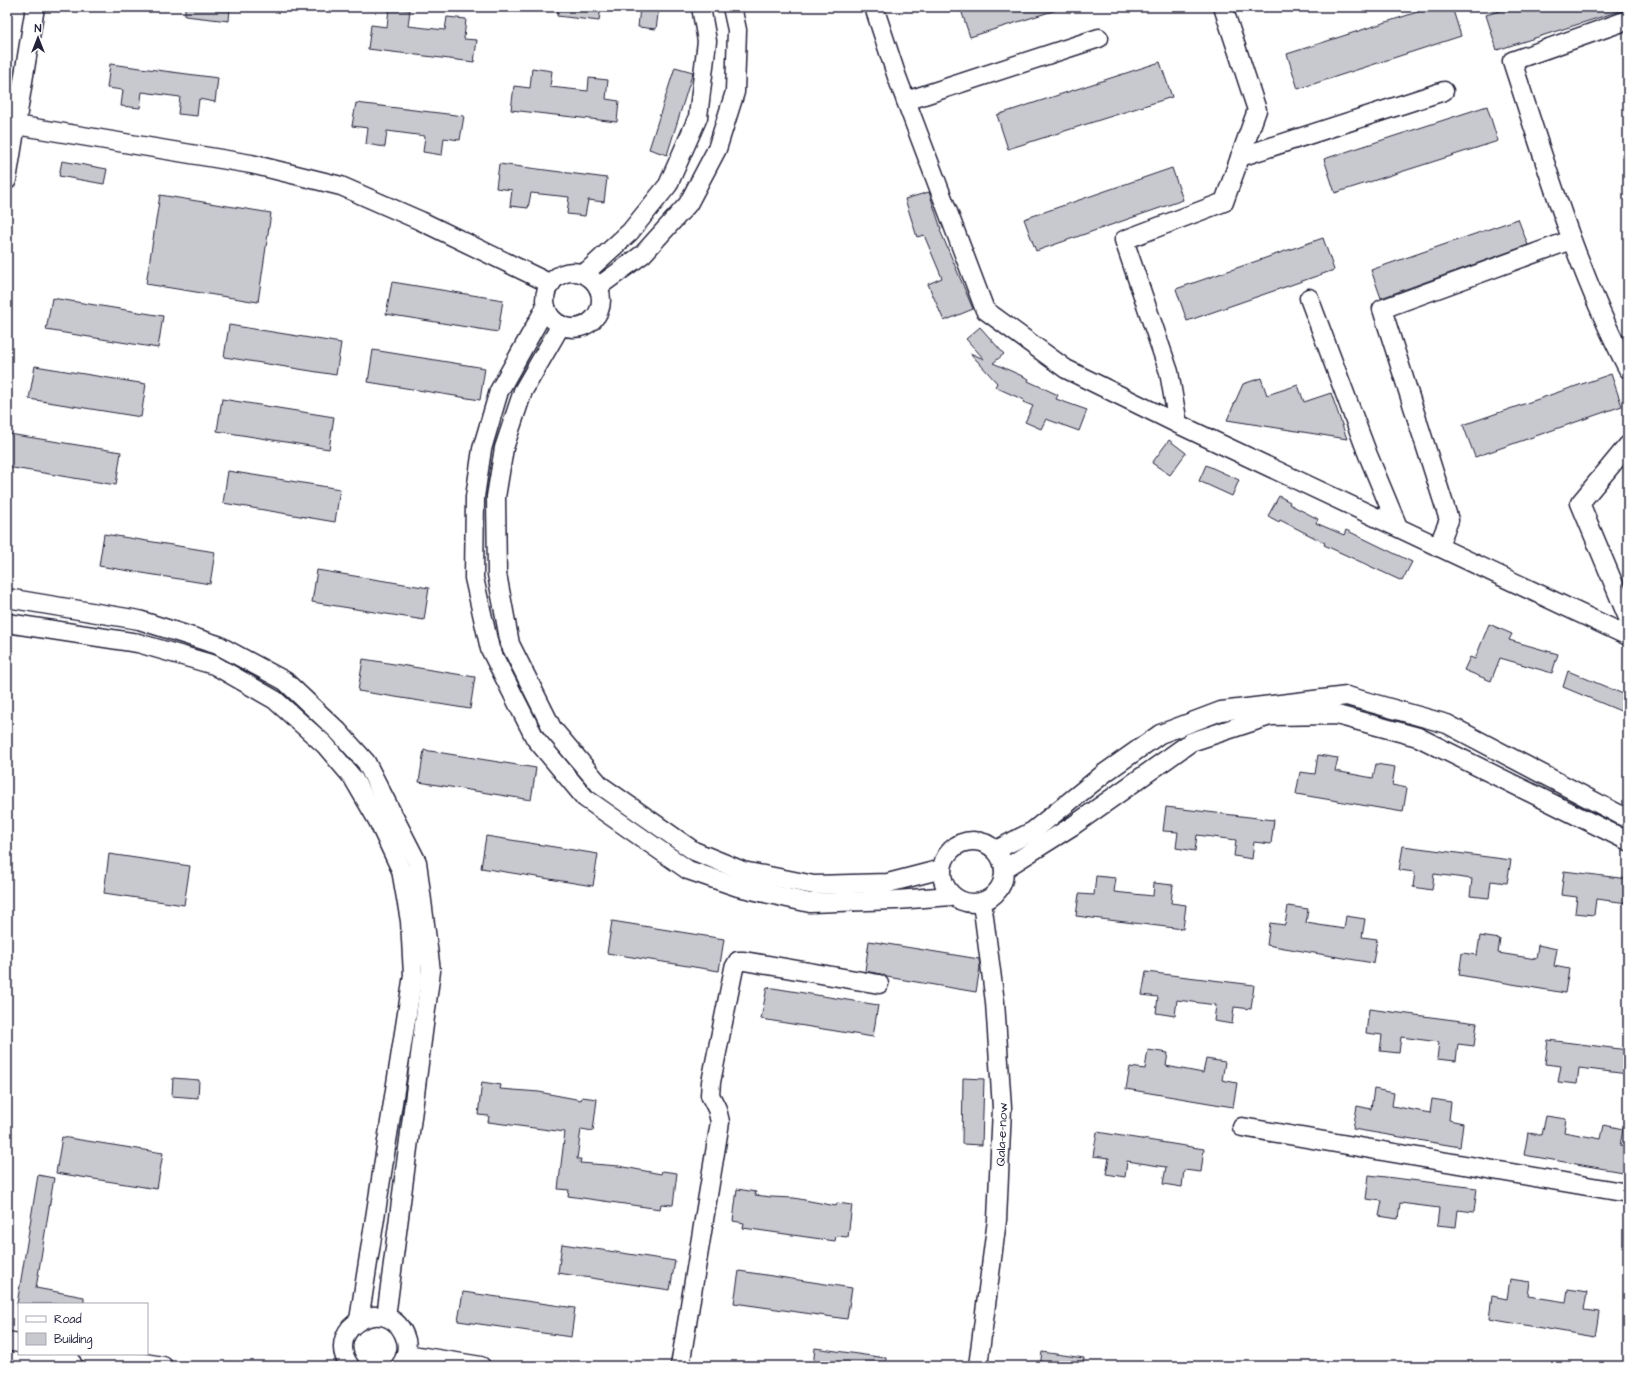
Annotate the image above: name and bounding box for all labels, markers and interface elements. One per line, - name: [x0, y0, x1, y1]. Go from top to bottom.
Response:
- north arrow: [18, 18, 58, 58]
- text: N: [35, 21, 42, 36]
- street label: Qala-e-now: [991, 1102, 1012, 1167]
- legend: [18, 1303, 148, 1355]
- text: Road: [54, 1311, 82, 1328]
- text: Building: [54, 1331, 92, 1349]

